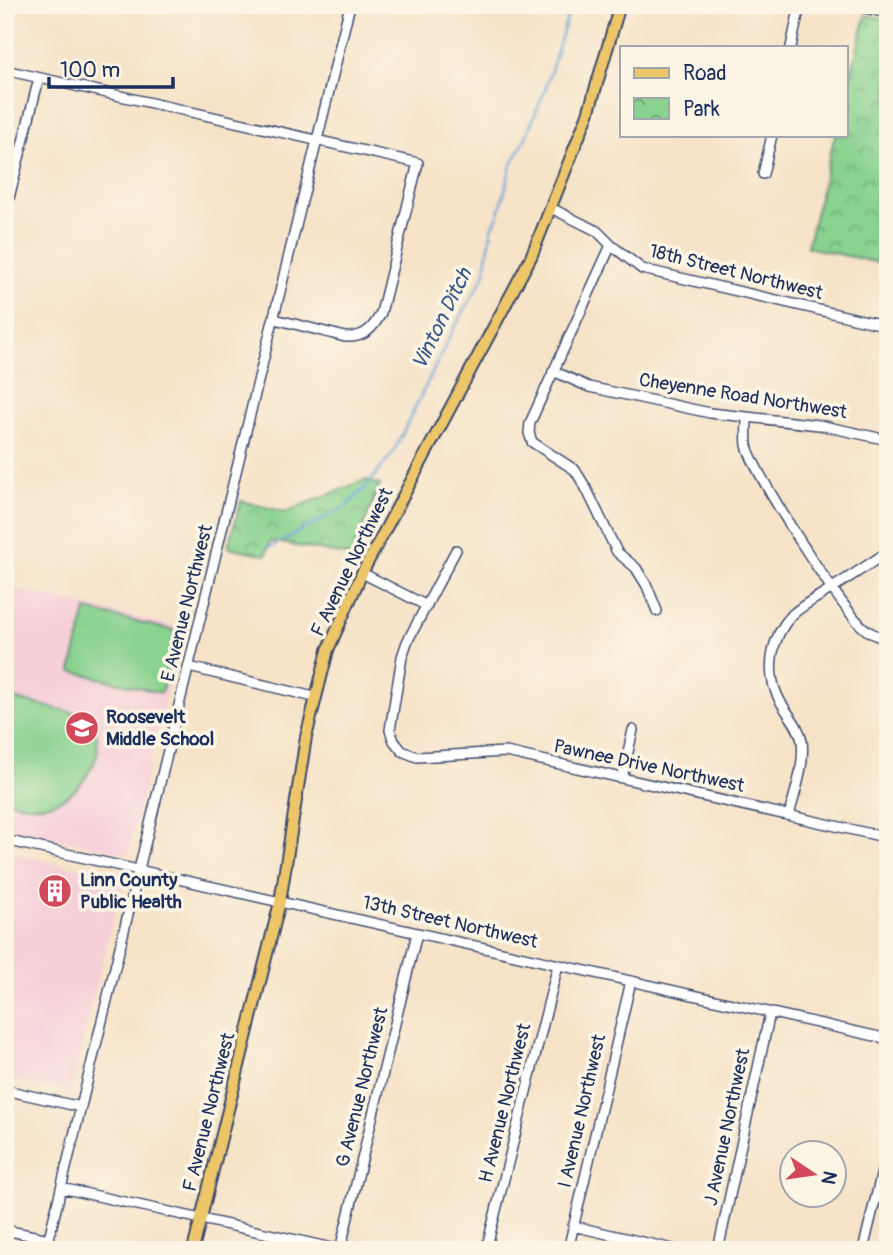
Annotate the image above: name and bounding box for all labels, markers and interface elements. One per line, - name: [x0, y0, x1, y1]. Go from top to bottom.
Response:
- scale bar: [49, 46, 173, 90]
- legend: [620, 46, 848, 136]
- text: 100 m: [60, 57, 120, 84]
- text: Road: [683, 60, 727, 87]
- text: Park: [683, 96, 720, 123]
- street label: 18th Street Northwest: [647, 239, 826, 305]
- water label: Vinton Ditch: [406, 263, 479, 374]
- street label: Cheyenne Road Northwest: [637, 368, 849, 424]
- street label: F Avenue Northwest: [306, 483, 399, 640]
- street label: E Avenue Northwest: [156, 522, 218, 684]
- place label: Roosevelt Middle School: [106, 705, 214, 751]
- school or university icon: Roosevelt Middle School: [63, 709, 101, 747]
- street label: Pawnee Drive Northwest: [551, 734, 747, 798]
- place label: Linn County Public Health: [80, 868, 182, 914]
- building icon: Linn County Public Health: [36, 872, 74, 910]
- street label: 13th Street Northwest: [360, 890, 540, 954]
- street label: G Avenue Northwest: [331, 1004, 394, 1169]
- street label: H Avenue Northwest: [474, 1020, 536, 1185]
- street label: F Avenue Northwest: [178, 1030, 240, 1194]
- street label: I Avenue Northwest: [553, 1032, 611, 1190]
- street label: J Avenue Northwest: [699, 1046, 755, 1208]
- north arrow: [778, 1140, 848, 1210]
- text: N: [815, 1169, 842, 1187]

